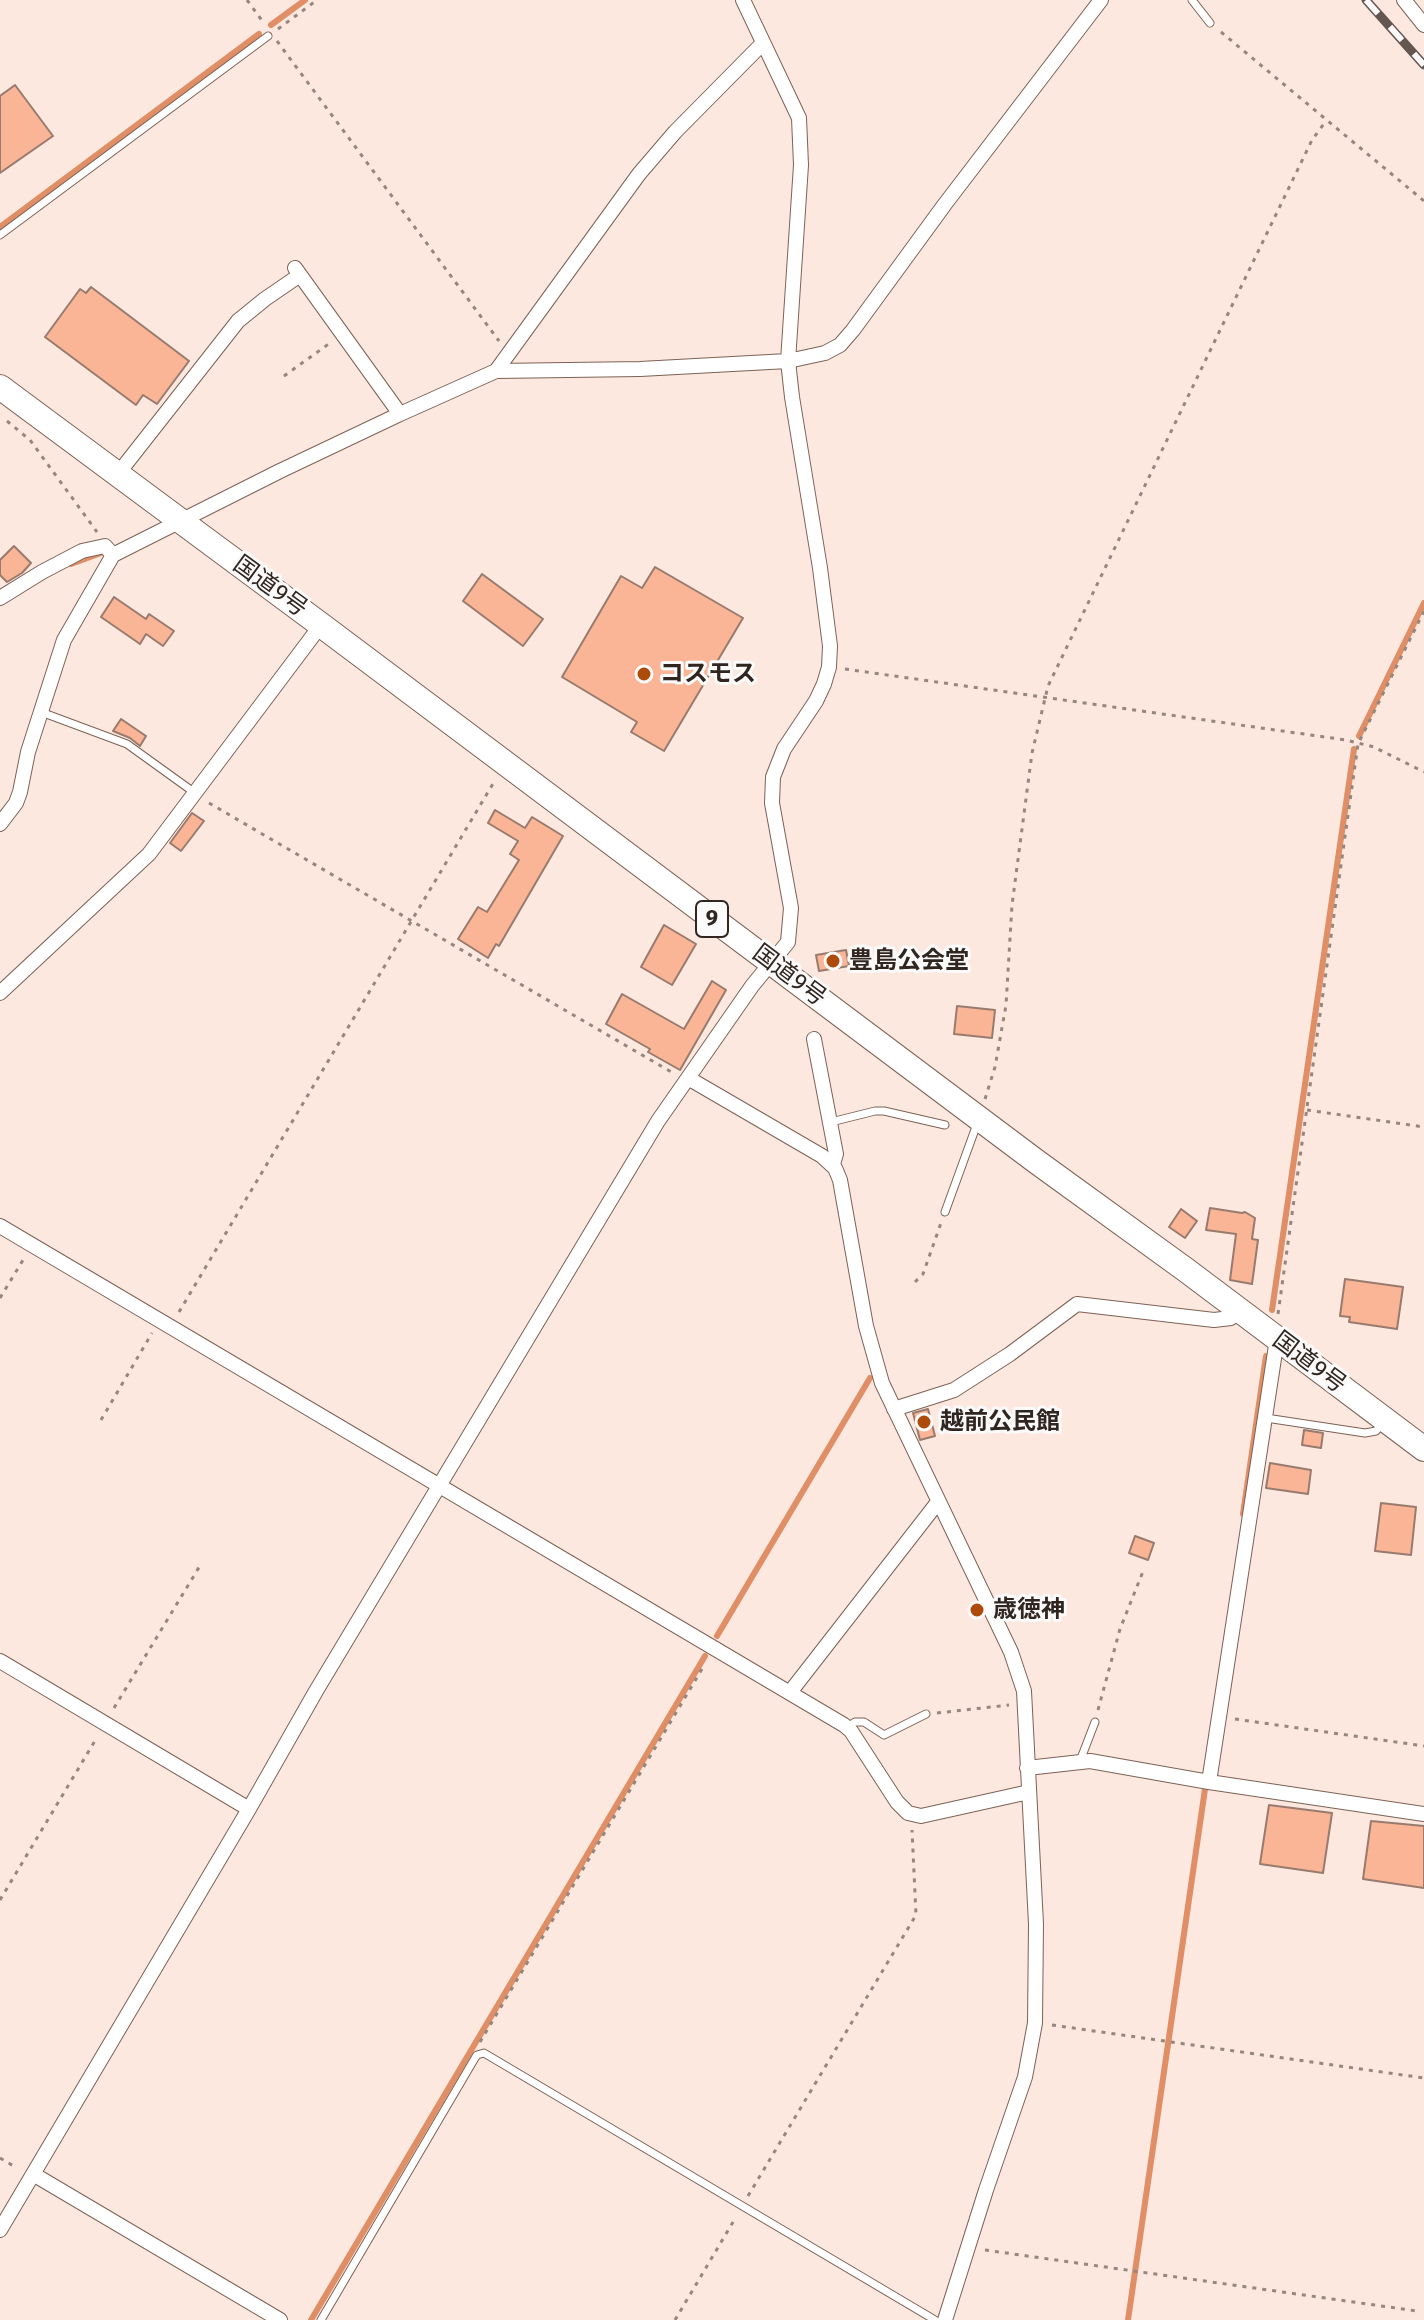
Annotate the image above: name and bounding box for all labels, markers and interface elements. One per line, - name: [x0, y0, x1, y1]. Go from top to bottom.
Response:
- street label: 国道9号: [227, 550, 313, 624]
- place label: コスモス: [660, 660, 756, 688]
- marker: コスモス: [635, 665, 653, 683]
- road number: 9: [696, 901, 728, 937]
- street label: 国道9号: [747, 939, 831, 1013]
- place label: 豊島公会堂: [849, 947, 969, 975]
- marker: 豊島公会堂: [824, 952, 842, 970]
- street label: 国道9号: [1267, 1326, 1351, 1400]
- place label: 越前公民館: [940, 1408, 1060, 1436]
- marker: 越前公民館: [915, 1413, 933, 1431]
- place label: 歳徳神: [993, 1596, 1065, 1624]
- marker: 歳徳神: [968, 1601, 986, 1619]

